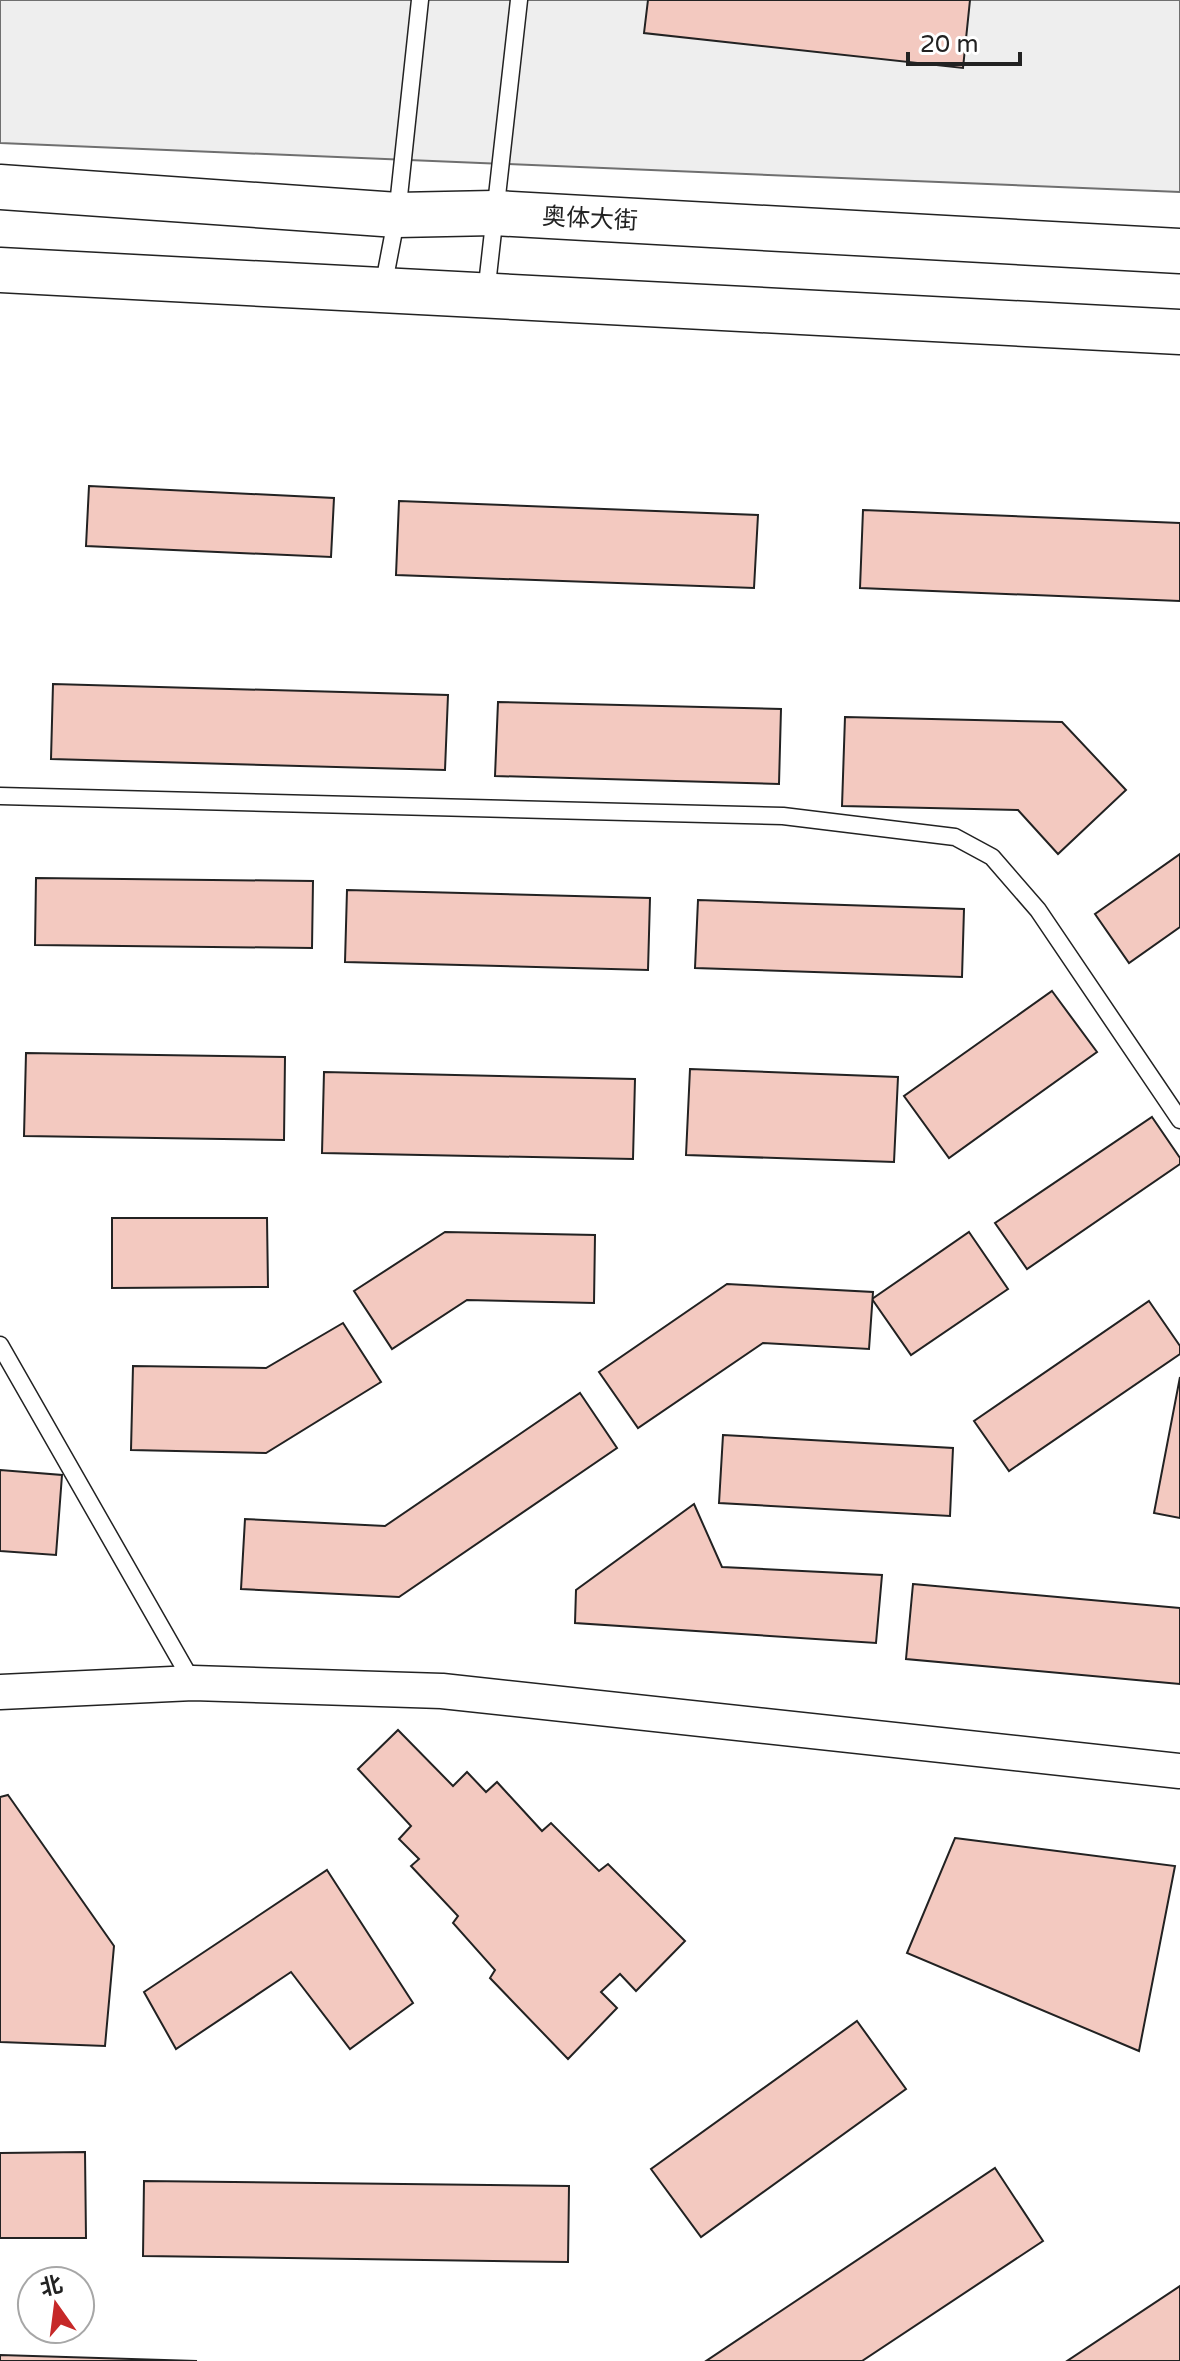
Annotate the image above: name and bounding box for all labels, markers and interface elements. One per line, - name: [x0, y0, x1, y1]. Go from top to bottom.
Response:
- scale bar: [908, 16, 1020, 66]
- text: 20 m: [920, 30, 978, 59]
- street label: 奥体大街: [541, 202, 639, 236]
- north arrow: [16, 2265, 96, 2345]
- text: 北: [38, 2271, 65, 2302]

